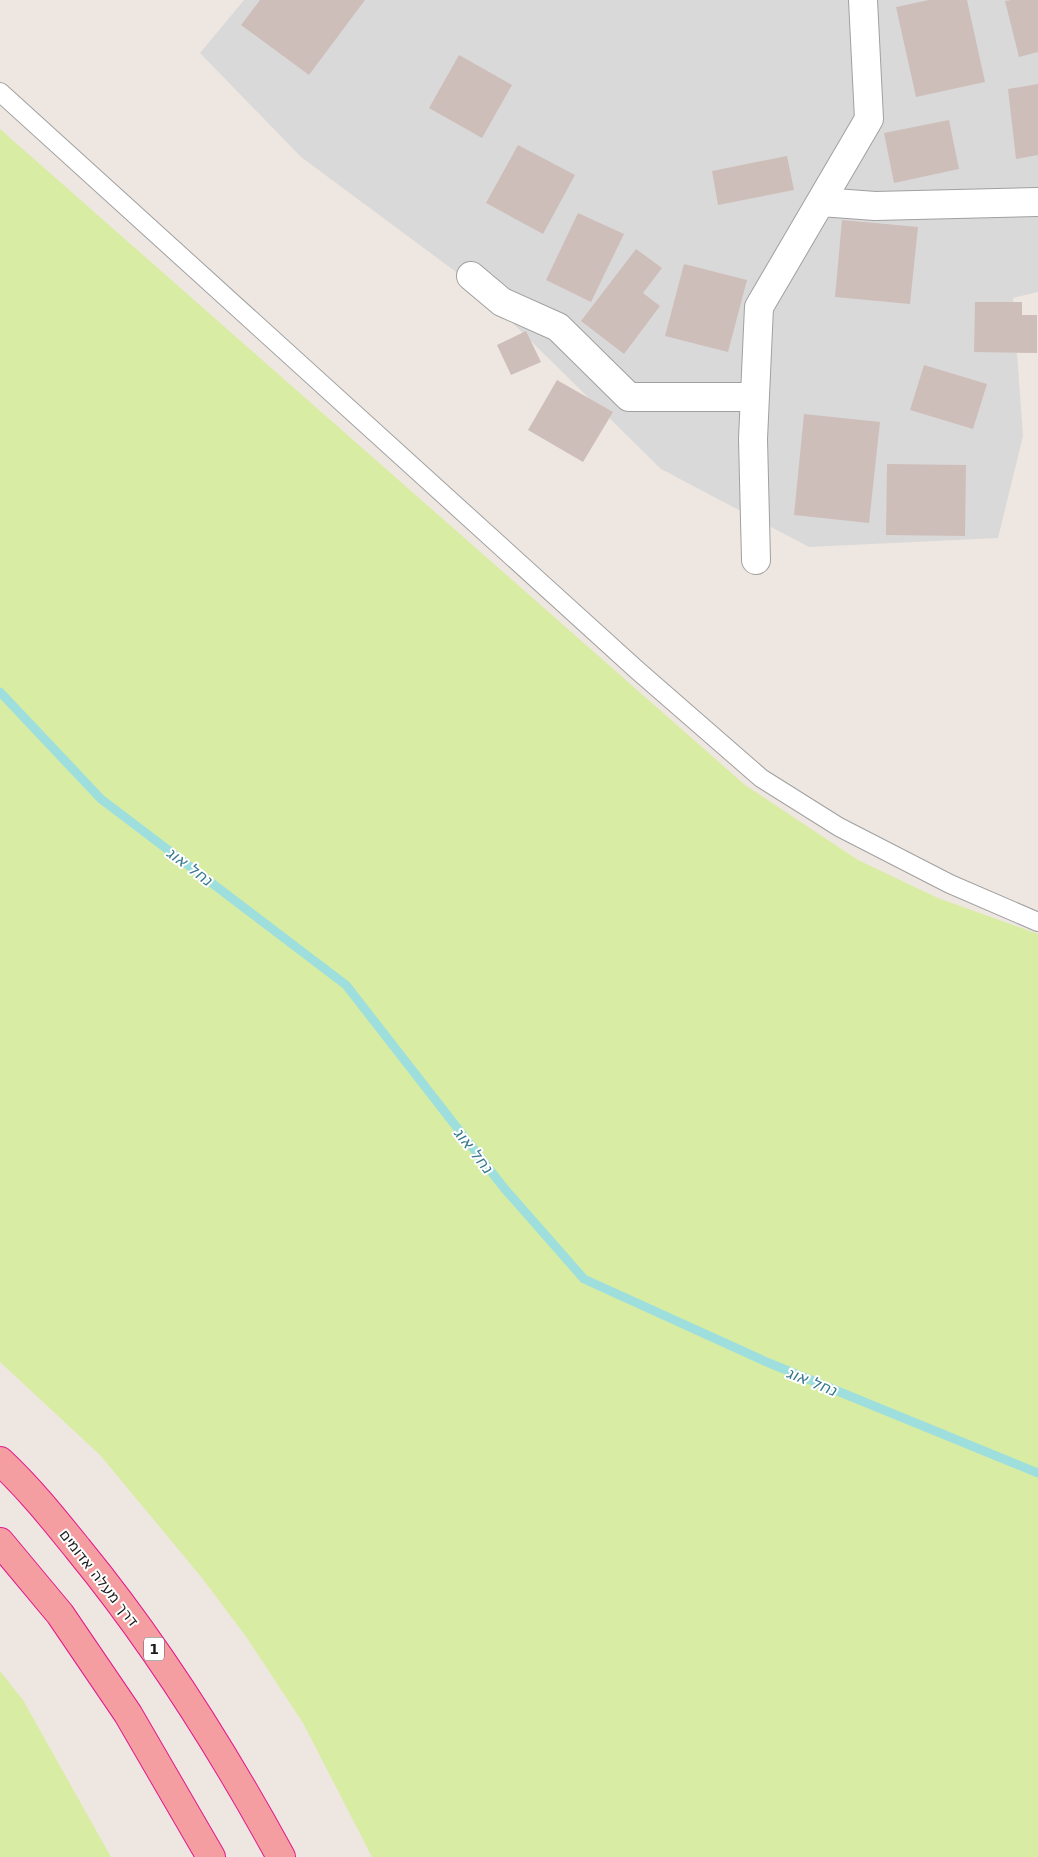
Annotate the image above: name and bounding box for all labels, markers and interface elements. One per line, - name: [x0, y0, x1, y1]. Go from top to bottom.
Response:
- water label: נחל אוג: [163, 843, 217, 890]
- water label: נחל אוג: [450, 1124, 498, 1177]
- water label: נחל אוג: [784, 1363, 840, 1400]
- street label: דרך מעלה אדומים: [56, 1526, 142, 1630]
- road number: 1: [144, 1638, 164, 1660]

